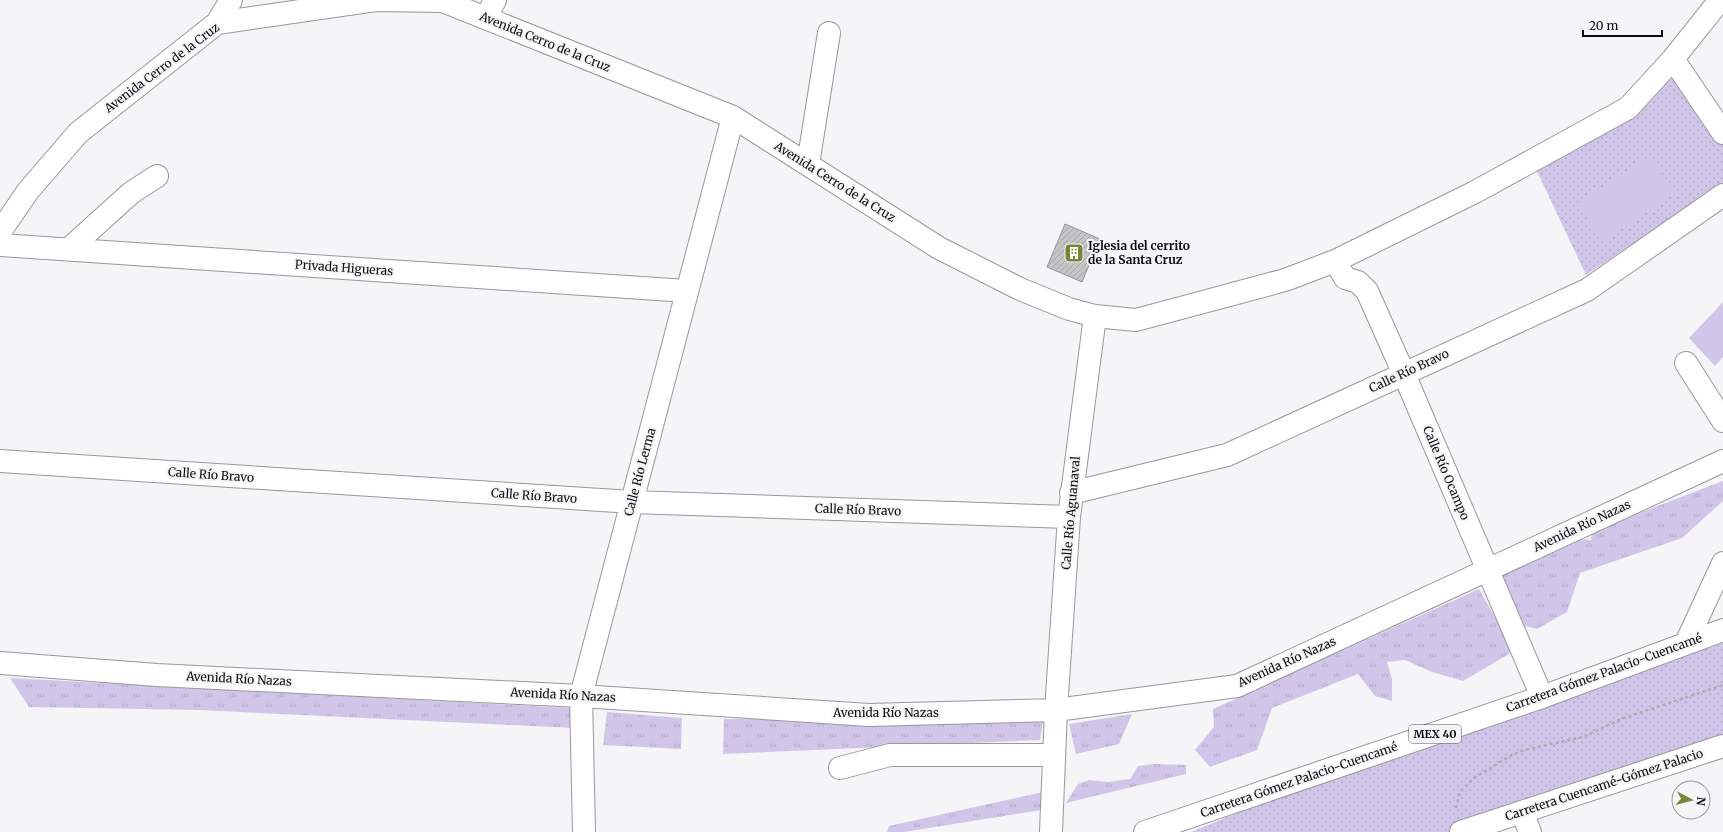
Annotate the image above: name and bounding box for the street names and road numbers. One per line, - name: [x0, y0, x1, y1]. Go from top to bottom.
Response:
- street label: Avenida Cerro de la Cruz: [477, 8, 613, 75]
- street label: Avenida Cerro de la Cruz: [101, 19, 222, 116]
- street label: Avenida Cerro de la Cruz: [771, 138, 899, 225]
- street label: Privada Higueras: [294, 257, 394, 278]
- street label: Calle Río Bravo: [1367, 346, 1451, 396]
- street label: Calle Río Ocampo: [1420, 423, 1473, 522]
- street label: Calle Río Lerma: [621, 426, 659, 518]
- street label: Calle Río Aguanaval: [1058, 455, 1083, 570]
- street label: Calle Río Bravo: [168, 464, 255, 485]
- street label: Calle Río Bravo: [491, 485, 578, 506]
- street label: Avenida Río Nazas: [1530, 496, 1633, 555]
- street label: Calle Río Bravo: [815, 501, 901, 519]
- street label: Carretera Gómez Palacio-Cuencamé: [1504, 630, 1704, 715]
- street label: Avenida Río Nazas: [1234, 633, 1338, 690]
- street label: Avenida Río Nazas: [185, 668, 292, 689]
- street label: Avenida Río Nazas: [509, 684, 616, 705]
- street label: Avenida Río Nazas: [832, 705, 939, 720]
- road number: MEX 40: [1409, 725, 1461, 743]
- street label: Carretera Gómez Palacio-Cuencamé: [1198, 739, 1399, 820]
- street label: Carretera Cuencamé-Gómez Palacio: [1503, 745, 1705, 824]

